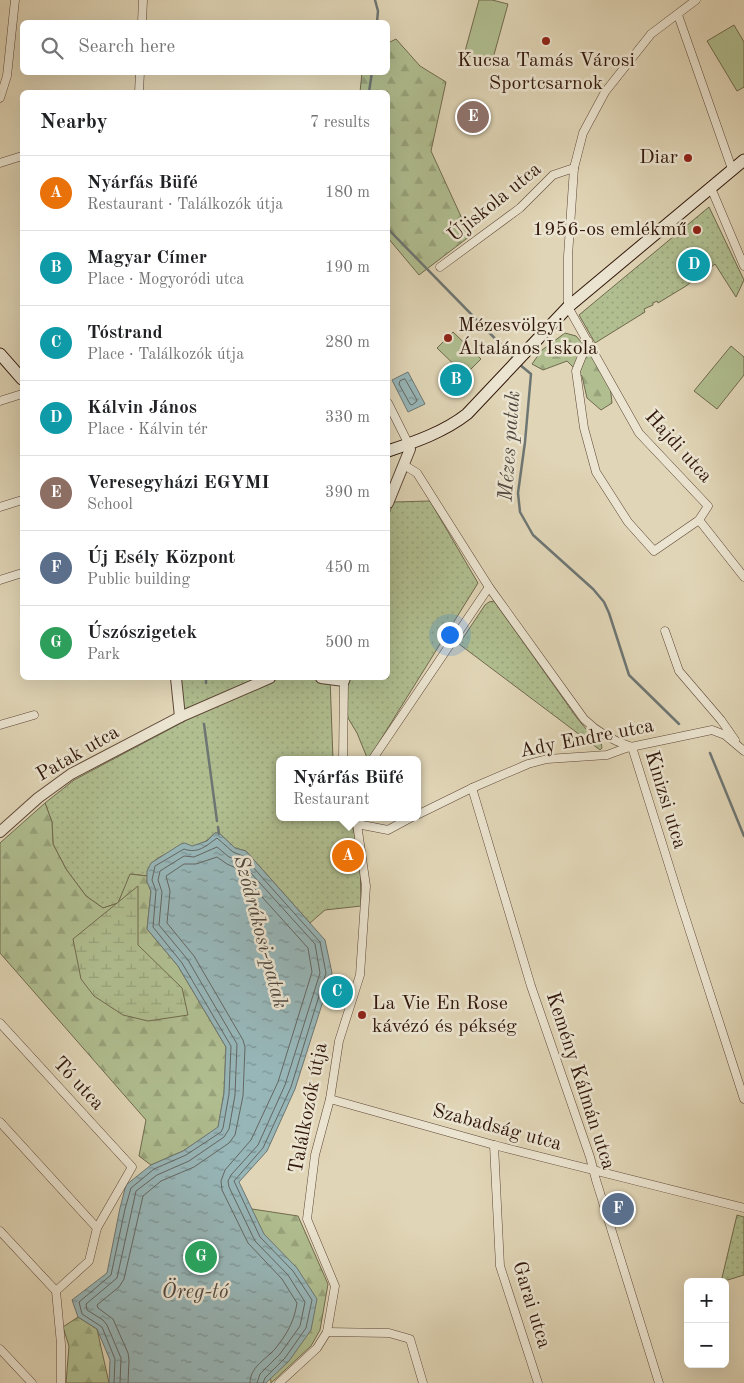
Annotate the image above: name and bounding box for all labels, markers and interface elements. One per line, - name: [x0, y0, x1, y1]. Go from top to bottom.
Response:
- search box: [20, 20, 390, 75]
- icon: search: [38, 34, 66, 62]
- marker: Kucsa Tamás Városi Sportcsarnok: [540, 35, 552, 47]
- text: Search here: [78, 38, 175, 57]
- place label: Kucsa Tamás Városi Sportcsarnok: [457, 51, 635, 94]
- pin: E: [457, 98, 489, 136]
- text: Nearby: [40, 112, 108, 133]
- text: 7 results: [310, 115, 370, 131]
- place label: Diar: [639, 148, 678, 168]
- marker: Diar: [682, 152, 694, 164]
- street label: Újiskola utca: [442, 156, 546, 247]
- text: Nyárfás Büfé: [87, 174, 198, 193]
- text: A: [50, 185, 62, 201]
- text: 180 m: [325, 185, 370, 201]
- text: Restaurant · Találkozók útja: [87, 197, 283, 213]
- place label: 1956-os emlékmű: [532, 220, 687, 240]
- marker: 1956-os emlékmű: [691, 224, 703, 236]
- pin: D: [678, 246, 710, 284]
- text: Magyar Címer: [87, 249, 207, 268]
- text: B: [50, 260, 62, 276]
- text: 190 m: [325, 260, 370, 276]
- text: Place · Mogyoródi utca: [87, 272, 244, 288]
- place label: Mézesvölgyi Általános Iskola: [458, 316, 598, 359]
- text: Tóstrand: [87, 324, 163, 343]
- marker: Mézesvölgyi Általános Iskola: [442, 332, 454, 344]
- text: C: [51, 335, 61, 351]
- text: 280 m: [325, 335, 370, 351]
- text: Place · Találkozók útja: [87, 347, 244, 363]
- pin: B: [440, 361, 472, 399]
- water label: Mézes patak: [496, 390, 524, 503]
- text: Kálvin János: [87, 399, 197, 418]
- street label: Hajdi utca: [641, 407, 716, 487]
- text: D: [50, 410, 62, 426]
- text: 330 m: [325, 410, 370, 426]
- text: Place · Kálvin tér: [87, 422, 208, 438]
- text: Veresegyházi EGYMI: [87, 474, 270, 493]
- text: E: [50, 485, 62, 501]
- text: 390 m: [325, 485, 370, 501]
- text: School: [87, 497, 133, 513]
- text: Új Esély Központ: [87, 549, 235, 568]
- text: F: [51, 560, 61, 576]
- text: 450 m: [325, 560, 370, 576]
- text: Public building: [87, 572, 190, 588]
- your location: [437, 622, 463, 648]
- text: Úszószigetek: [87, 624, 197, 643]
- text: G: [50, 635, 62, 651]
- text: 500 m: [325, 635, 370, 651]
- text: Park: [87, 647, 120, 663]
- street label: Ady Endre utca: [518, 716, 656, 762]
- street label: Patak utca: [33, 722, 123, 786]
- street label: Kinizsi utca: [641, 749, 689, 852]
- popup: [276, 756, 421, 821]
- text: Nyárfás Büfé: [293, 769, 404, 788]
- text: Restaurant: [293, 792, 370, 808]
- pin: A: [332, 837, 364, 875]
- water label: Sződrákosi-patak: [229, 853, 291, 1011]
- pin: C: [321, 973, 353, 1011]
- street label: Kemény Kálmán utca: [542, 990, 618, 1172]
- place label: La Vie En Rose kávézó és pékség: [372, 994, 517, 1037]
- marker: La Vie En Rose kávézó és pékség: [356, 1009, 368, 1021]
- street label: Találkozók útja: [287, 1041, 332, 1175]
- street label: Tó utca: [49, 1054, 107, 1115]
- street label: Szabadság utca: [430, 1101, 564, 1155]
- pin: F: [602, 1190, 634, 1228]
- pin: G: [185, 1238, 217, 1276]
- street label: Garai utca: [508, 1259, 554, 1351]
- water label: Öreg-tó: [162, 1277, 230, 1303]
- map controls: [684, 1278, 729, 1368]
- button: +: [684, 1278, 729, 1323]
- button: −: [684, 1323, 729, 1368]

